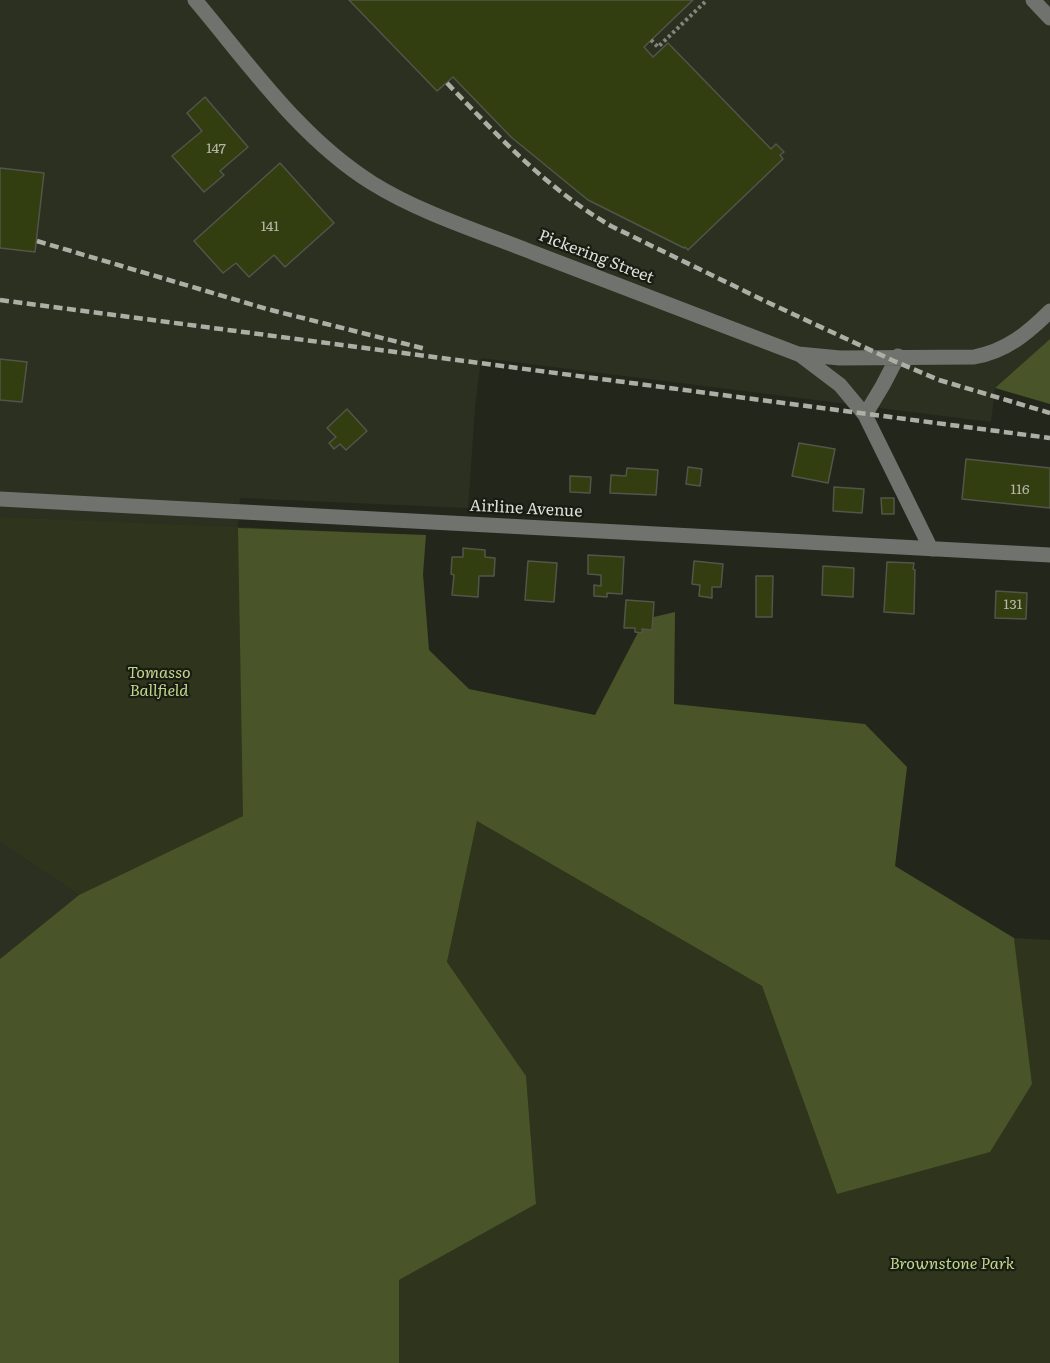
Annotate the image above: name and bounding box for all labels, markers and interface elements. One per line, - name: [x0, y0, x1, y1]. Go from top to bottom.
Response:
- house number: 147: [206, 141, 226, 157]
- house number: 141: [261, 219, 279, 235]
- street label: Pickering Street: [536, 226, 656, 288]
- house number: 116: [1011, 482, 1029, 498]
- street label: Airline Avenue: [469, 496, 583, 522]
- house number: 131: [1004, 597, 1022, 613]
- park label: Tomasso Ballfield: [127, 663, 191, 701]
- park label: Brownstone Park: [890, 1254, 1014, 1274]

